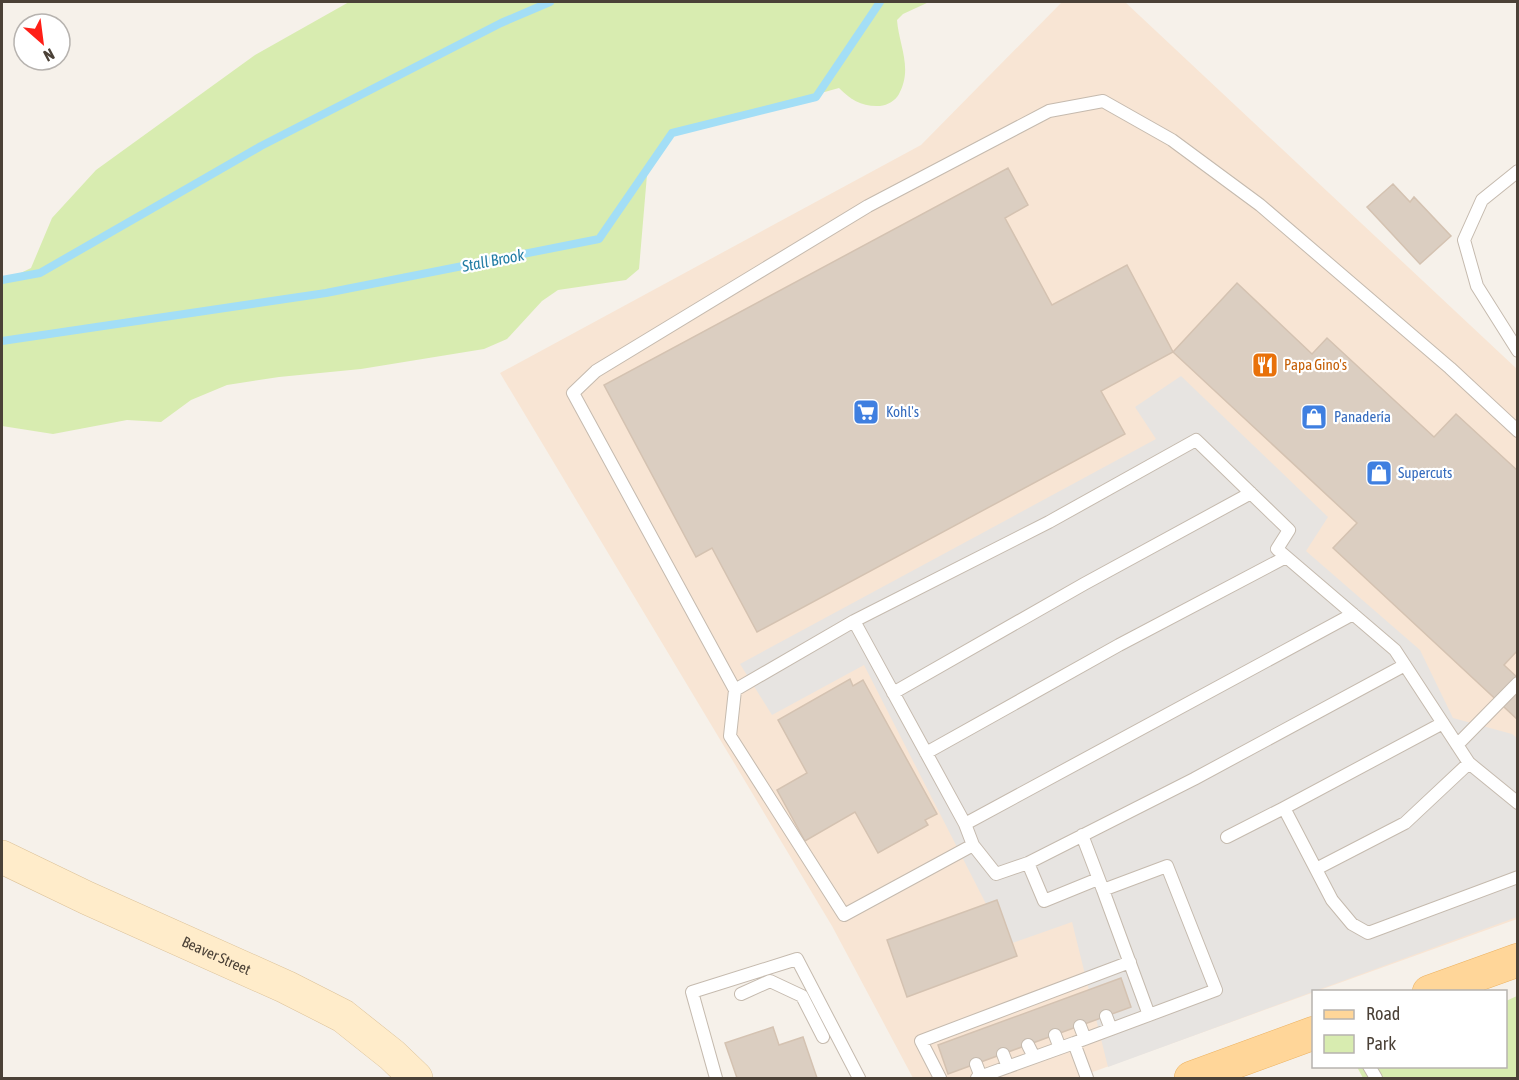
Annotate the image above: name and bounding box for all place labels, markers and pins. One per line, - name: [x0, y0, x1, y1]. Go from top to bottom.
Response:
- restaurant icon: Papa Gino's: [1250, 350, 1280, 380]
- place label: Papa Gino's: [1284, 356, 1347, 373]
- supermarket icon: Kohl's: [851, 397, 881, 427]
- shop icon: Panadería: [1299, 402, 1329, 432]
- place label: Kohl's: [886, 403, 919, 420]
- place label: Panadería: [1334, 408, 1391, 425]
- shop icon: Supercuts: [1364, 458, 1394, 488]
- place label: Supercuts: [1398, 464, 1452, 481]

